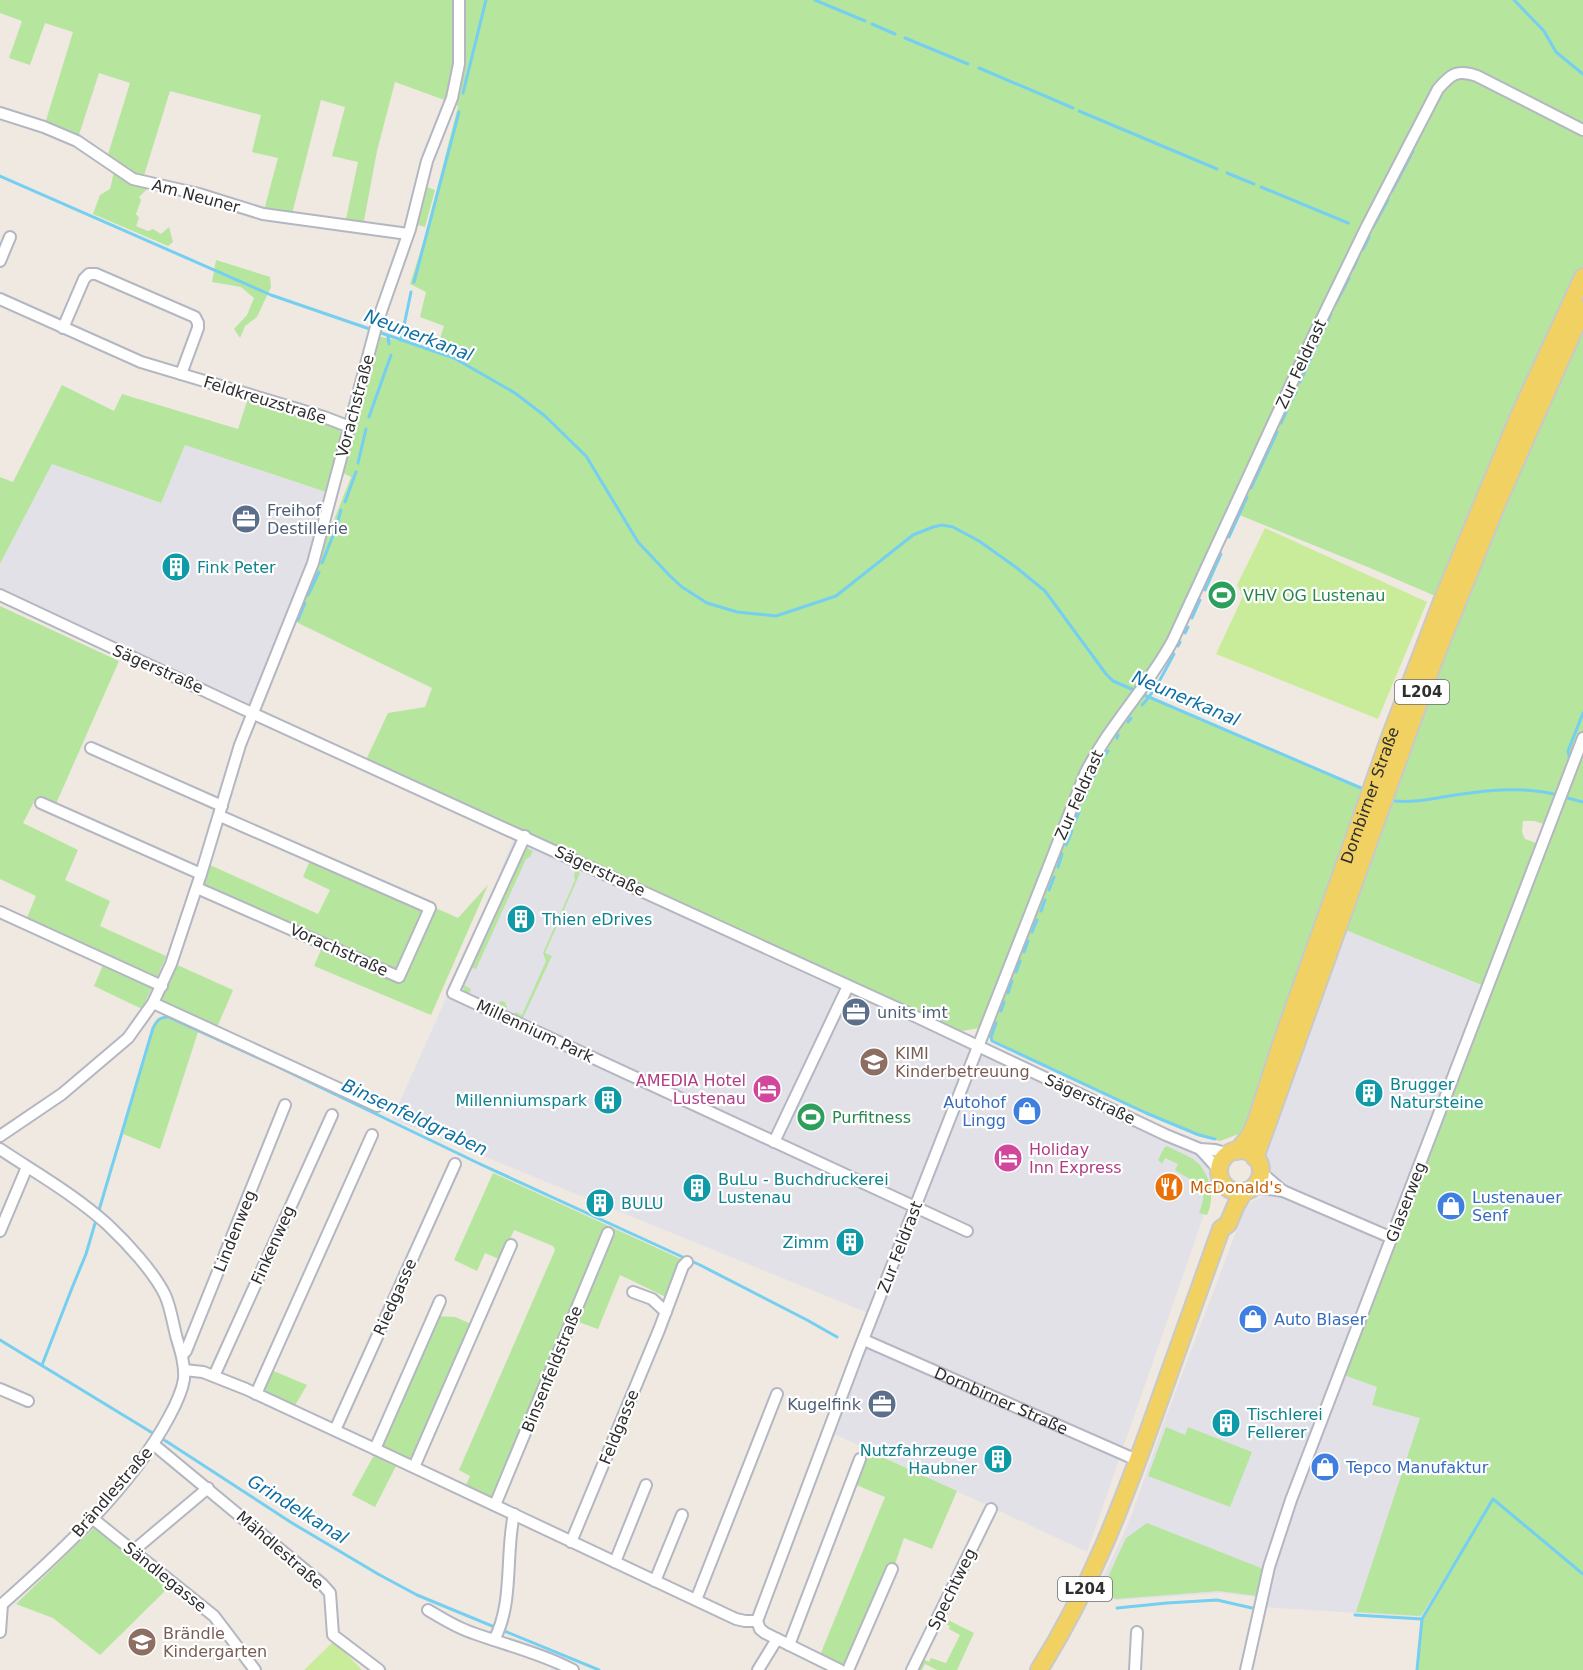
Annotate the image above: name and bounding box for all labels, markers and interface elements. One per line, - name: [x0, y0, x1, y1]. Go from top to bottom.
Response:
- street label: Am Neuner: [150, 175, 242, 217]
- water label: Neunerkanal: [362, 305, 476, 365]
- street label: Zur Feldrast: [1272, 316, 1330, 412]
- street label: Vorachstraße: [332, 352, 378, 460]
- street label: Feldkreuzstraße: [201, 372, 329, 428]
- place label: Freihof Destillerie: [267, 501, 348, 538]
- office icon: Freihof Destillerie: [230, 503, 262, 535]
- building icon: Fink Peter: [160, 551, 192, 583]
- place label: Fink Peter: [197, 558, 276, 577]
- sports icon: VHV OG Lustenau: [1206, 579, 1238, 611]
- place label: VHV OG Lustenau: [1243, 586, 1385, 605]
- street label: Sägerstraße: [110, 641, 206, 697]
- water label: Neunerkanal: [1129, 666, 1243, 730]
- road number: L204: [1395, 680, 1449, 704]
- street label: Dornbirner Straße: [1336, 724, 1403, 866]
- street label: Zur Feldrast: [1051, 747, 1107, 843]
- street label: Sägerstraße: [552, 842, 648, 900]
- building icon: Thien eDrives: [505, 903, 537, 935]
- place label: Thien eDrives: [541, 910, 652, 929]
- street label: Vorachstraße: [287, 920, 391, 980]
- street label: Millennium Park: [473, 996, 597, 1067]
- office icon: units imt: [840, 996, 872, 1028]
- place label: units imt: [877, 1003, 948, 1022]
- place label: KIMI Kinderbetreuung: [895, 1044, 1030, 1081]
- school or university icon: KIMI Kinderbetreuung: [858, 1046, 890, 1078]
- street label: Sägerstraße: [1042, 1070, 1138, 1128]
- place label: AMEDIA Hotel Lustenau: [636, 1071, 746, 1108]
- hotel icon: AMEDIA Hotel Lustenau: [751, 1073, 783, 1105]
- water label: Binsenfeldgraben: [339, 1074, 491, 1160]
- place label: Brugger Natursteine: [1390, 1075, 1484, 1112]
- building icon: Brugger Natursteine: [1353, 1077, 1385, 1109]
- building icon: Millenniumspark: [592, 1084, 624, 1116]
- place label: Millenniumspark: [455, 1091, 588, 1110]
- place label: Autohof Lingg: [943, 1093, 1006, 1130]
- shop icon: Autohof Lingg: [1011, 1095, 1043, 1127]
- sports icon: Purfitness: [795, 1101, 827, 1133]
- place label: Purfitness: [832, 1108, 911, 1127]
- place label: Holiday Inn Express: [1029, 1140, 1122, 1177]
- hotel icon: Holiday Inn Express: [992, 1142, 1024, 1174]
- street label: Glaserweg: [1382, 1159, 1430, 1245]
- place label: BuLu - Buchdruckerei Lustenau: [718, 1170, 889, 1207]
- restaurant icon: McDonald's: [1153, 1171, 1185, 1203]
- building icon: BuLu - Buchdruckerei Lustenau: [681, 1172, 713, 1204]
- place label: McDonald's: [1190, 1178, 1282, 1197]
- street label: Lindenweg: [210, 1187, 260, 1275]
- building icon: BULU: [584, 1187, 616, 1219]
- place label: Lustenauer Senf: [1472, 1188, 1562, 1225]
- shop icon: Lustenauer Senf: [1435, 1190, 1467, 1222]
- place label: BULU: [621, 1194, 664, 1213]
- street label: Zur Feldrast: [874, 1199, 926, 1295]
- street label: Finkenweg: [247, 1203, 299, 1287]
- building icon: Zimm: [834, 1226, 866, 1258]
- place label: Zimm: [782, 1233, 829, 1252]
- street label: Riedgasse: [370, 1256, 420, 1338]
- street label: Binsenfeldstraße: [518, 1303, 586, 1435]
- shop icon: Auto Blaser: [1237, 1303, 1269, 1335]
- place label: Auto Blaser: [1274, 1310, 1367, 1329]
- street label: Dornbirner Straße: [932, 1363, 1071, 1438]
- street label: Feldgasse: [595, 1387, 643, 1467]
- office icon: Kugelfink: [866, 1388, 898, 1420]
- place label: Kugelfink: [787, 1395, 862, 1414]
- place label: Tischlerei Fellerer: [1246, 1405, 1323, 1442]
- building icon: Tischlerei Fellerer: [1210, 1407, 1242, 1439]
- place label: Nutzfahrzeuge Haubner: [860, 1441, 977, 1478]
- street label: Brändlestraße: [68, 1443, 156, 1541]
- building icon: Nutzfahrzeuge Haubner: [982, 1443, 1014, 1475]
- shop icon: Tepco Manufaktur: [1309, 1451, 1341, 1483]
- place label: Tepco Manufaktur: [1345, 1458, 1489, 1477]
- water label: Grindelkanal: [244, 1470, 352, 1548]
- street label: Mähdlestraße: [233, 1507, 327, 1593]
- street label: Sändlegasse: [120, 1538, 210, 1616]
- street label: Spechtweg: [924, 1545, 980, 1633]
- road number: L204: [1058, 1577, 1112, 1601]
- place label: Brändle Kindergarten: [163, 1624, 267, 1661]
- school or university icon: Brändle Kindergarten: [126, 1626, 158, 1658]

